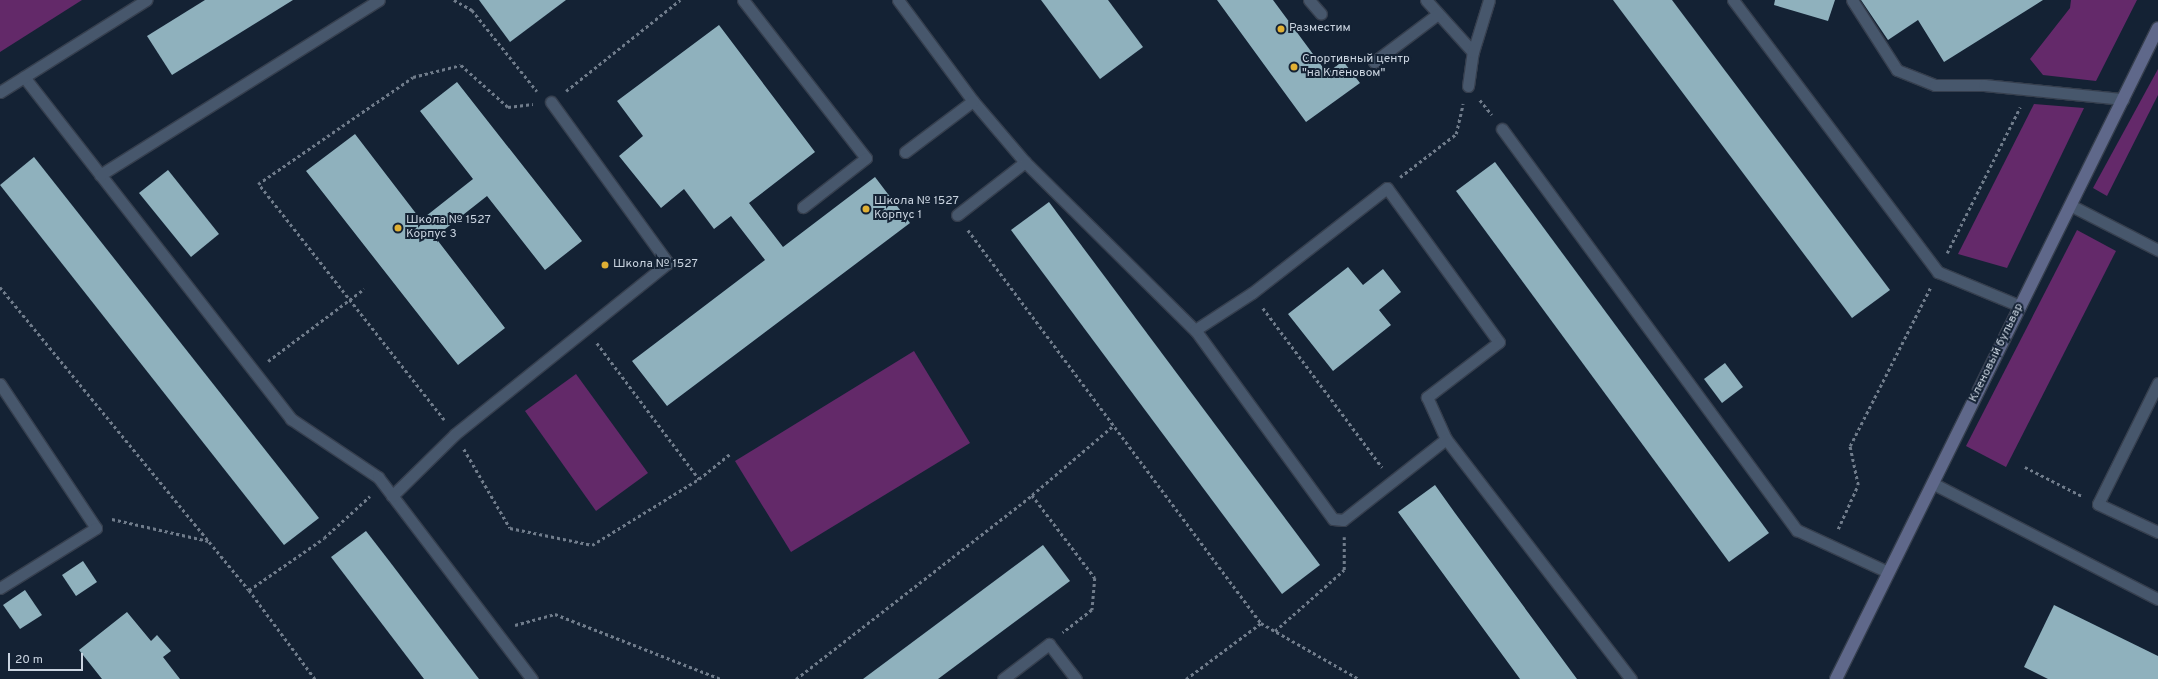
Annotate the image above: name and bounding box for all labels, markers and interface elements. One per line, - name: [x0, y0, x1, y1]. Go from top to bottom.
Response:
- place label: Разместим: [1289, 22, 1351, 36]
- marker: Разместим: [1276, 24, 1286, 34]
- place label: Спортивный центр "на Кленовом": [1302, 53, 1410, 81]
- marker: Спортивный центр "на Кленовом": [1289, 62, 1299, 72]
- place label: Школа № 1527 Корпус 1: [874, 195, 959, 223]
- marker: Школа № 1527 Корпус 1: [861, 204, 871, 214]
- place label: Школа № 1527 Корпус 3: [406, 214, 491, 242]
- marker: Школа № 1527 Корпус 3: [393, 223, 403, 233]
- place label: Школа № 1527: [613, 258, 698, 272]
- marker: Школа № 1527: [600, 260, 610, 270]
- street label: Кленовый бульвар: [1967, 301, 2027, 405]
- scale bar: [10, 645, 85, 671]
- text: 20 m: [15, 652, 43, 668]

